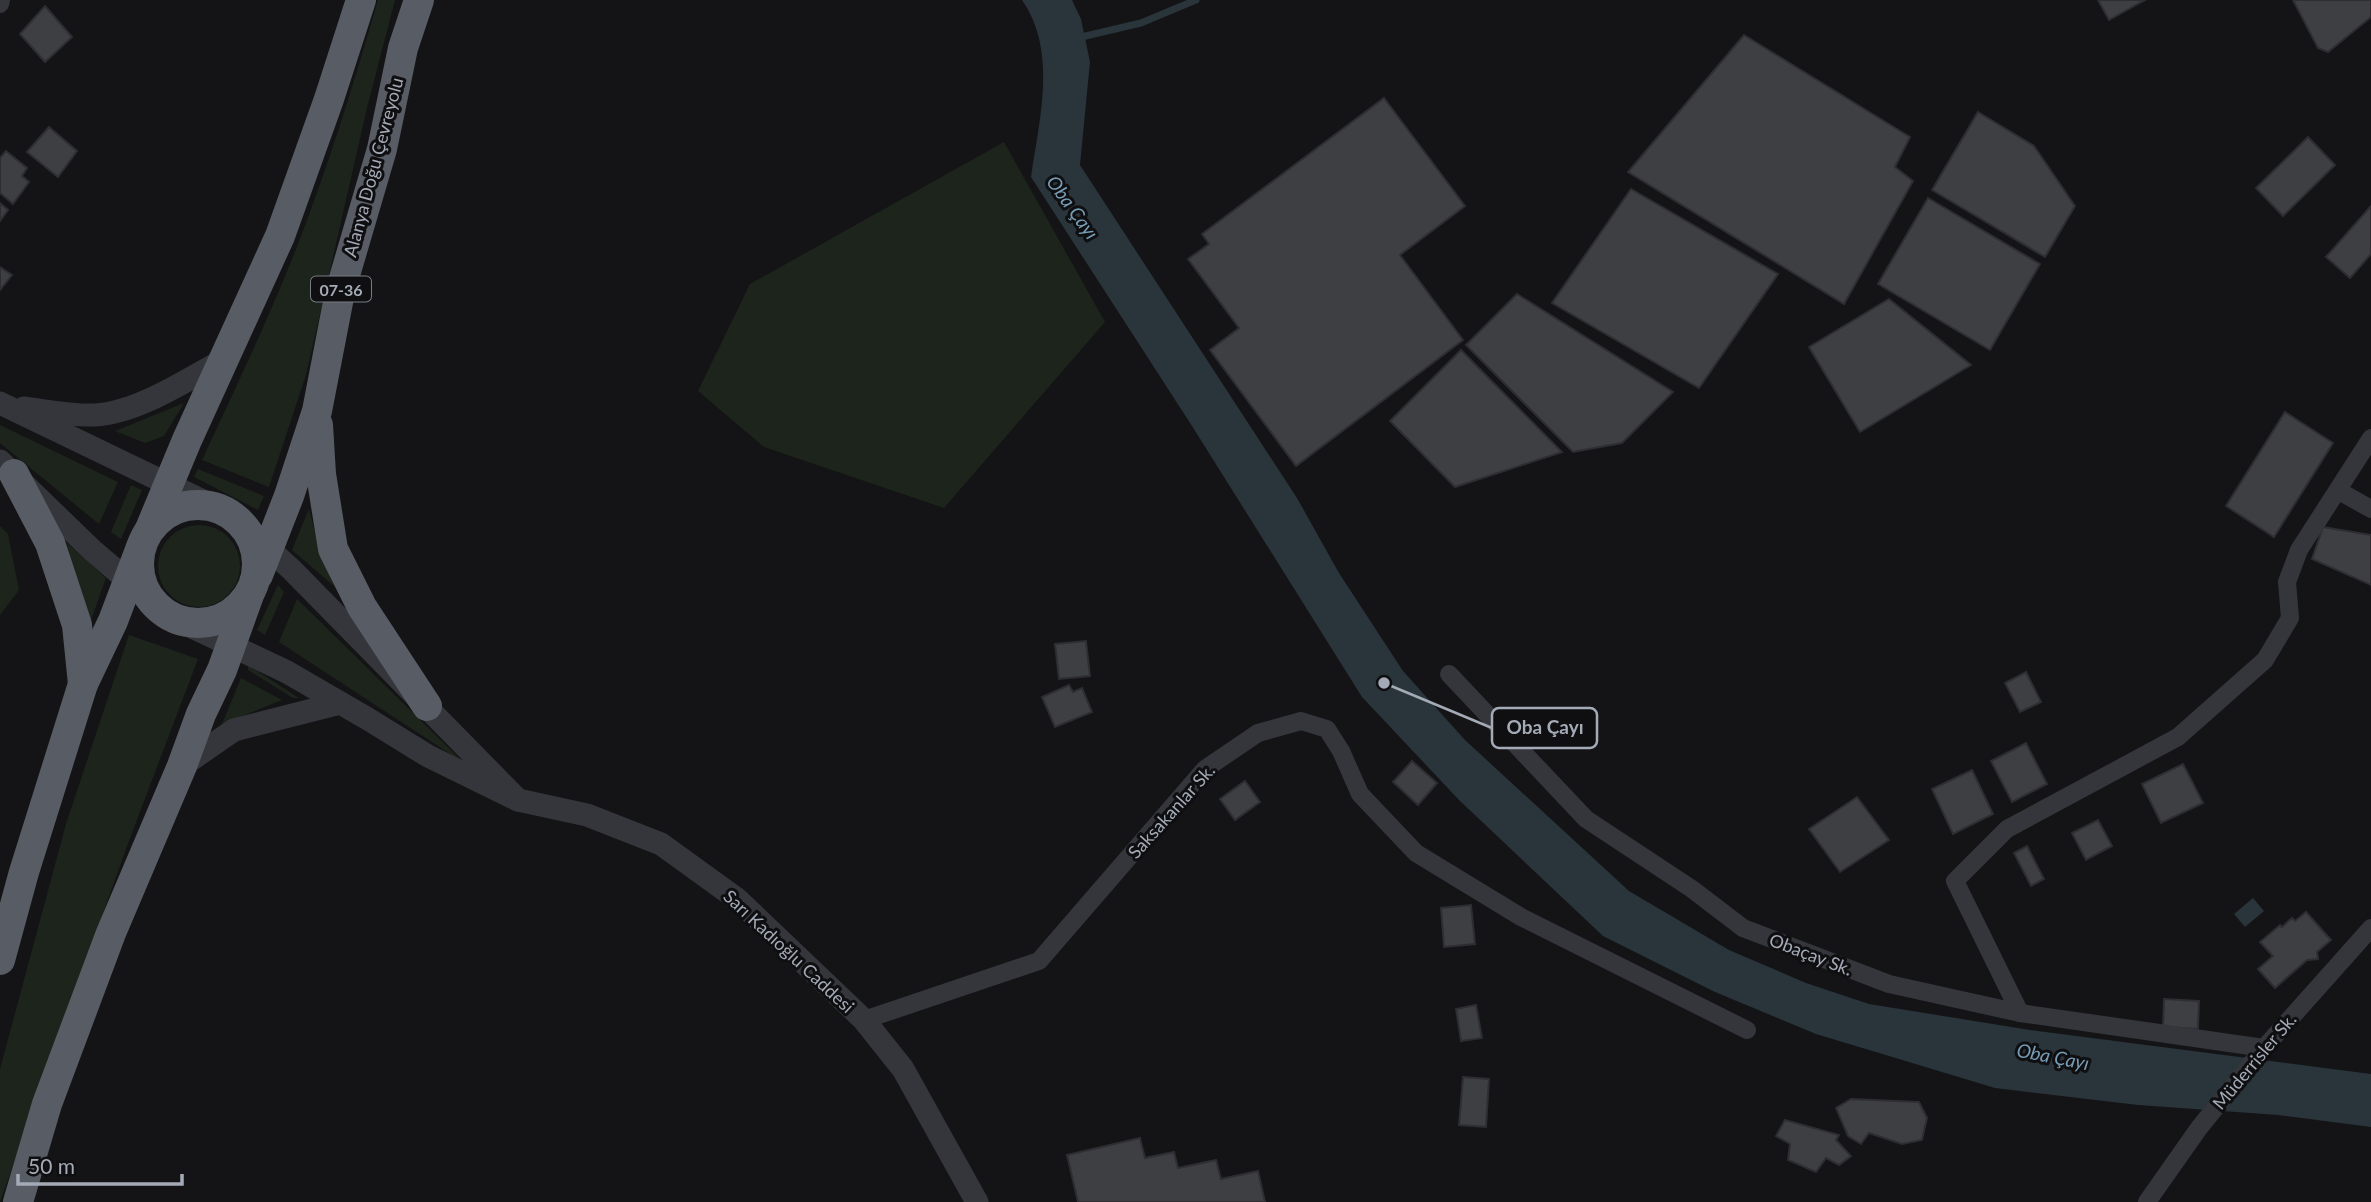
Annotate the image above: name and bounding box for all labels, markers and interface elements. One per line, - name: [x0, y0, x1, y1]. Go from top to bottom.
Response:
- street label: Alanya Doğu Çevreyolu: [338, 75, 408, 259]
- water label: Oba Çayı: [1042, 171, 1104, 243]
- road number: 07-36: [311, 276, 371, 302]
- callout: Oba Çayı: [1492, 708, 1597, 748]
- text: Oba Çayı: [1506, 715, 1584, 738]
- street label: Saksakanlar Sk.: [1123, 759, 1219, 863]
- street label: Sarı Kadıoğlu Caddesi: [719, 885, 859, 1017]
- street label: Obaçay Sk.: [1766, 928, 1856, 980]
- street label: Müderrisler Sk.: [2207, 1008, 2301, 1114]
- water label: Oba Çayı: [2015, 1038, 2091, 1074]
- scale bar: [18, 1142, 182, 1186]
- text: 50 m: [28, 1153, 75, 1178]

